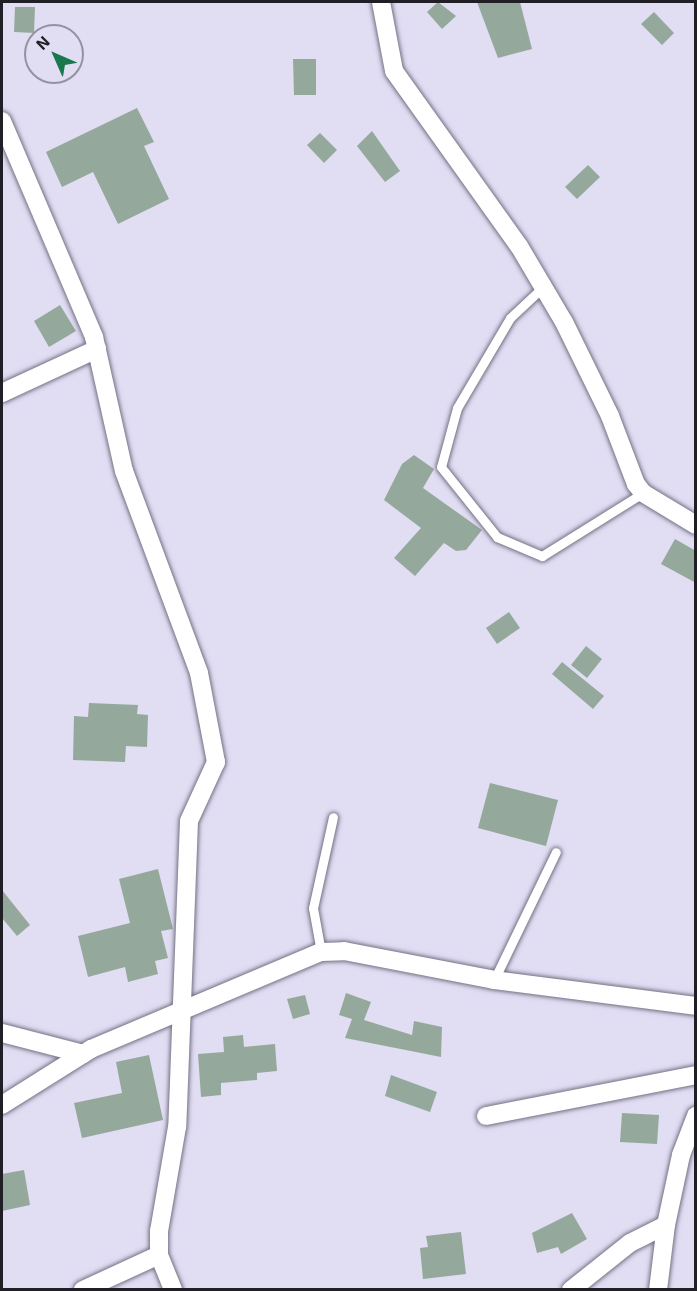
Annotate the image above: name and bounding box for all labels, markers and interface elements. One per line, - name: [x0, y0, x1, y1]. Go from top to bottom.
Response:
- north arrow: [24, 24, 84, 84]
- text: N: [32, 32, 53, 53]

